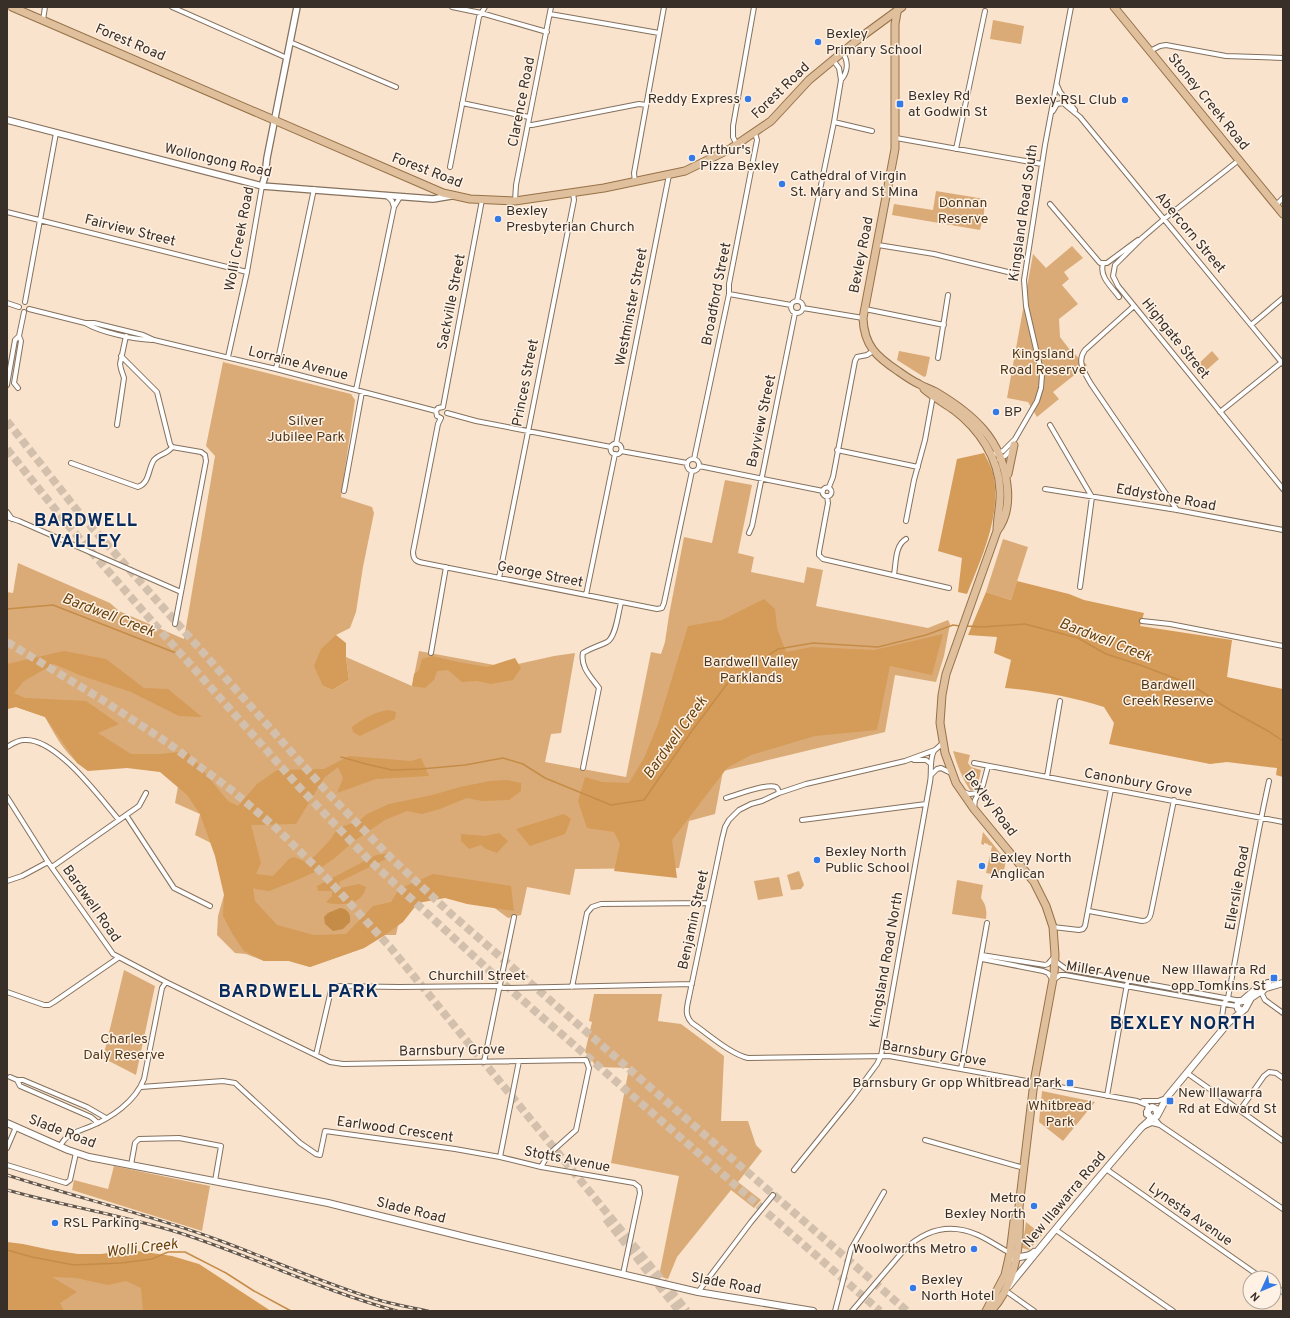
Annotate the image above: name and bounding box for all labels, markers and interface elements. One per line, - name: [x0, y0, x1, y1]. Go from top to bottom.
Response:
- street label: Forest Road: [92, 21, 168, 65]
- place label: Bexley Primary School: [826, 26, 922, 59]
- marker: Bexley Primary School: [813, 37, 823, 47]
- street label: Stoney Creek Road: [1164, 50, 1252, 154]
- street label: Clarence Road: [505, 55, 539, 149]
- street label: Forest Road: [748, 59, 814, 123]
- place label: Bexley Rd at Godwin St: [908, 88, 988, 121]
- place label: Reddy Express: [648, 91, 740, 108]
- place label: Bexley RSL Club: [1015, 92, 1117, 109]
- marker: Reddy Express: [743, 94, 753, 104]
- marker: Bexley RSL Club: [1120, 95, 1130, 105]
- marker: Bexley Rd at Godwin St: [895, 99, 905, 109]
- street label: Wollongong Road: [163, 140, 273, 182]
- place label: Arthur's Pizza Bexley: [700, 142, 779, 175]
- street label: Kingsland Road South: [1006, 143, 1042, 283]
- street label: Forest Road: [389, 150, 465, 192]
- marker: Arthur's Pizza Bexley: [687, 153, 697, 163]
- place label: Cathedral of Virgin St. Mary and St Mina: [790, 168, 918, 201]
- marker: Cathedral of Virgin St. Mary and St Mina: [777, 179, 787, 189]
- street label: Wolli Creek Road: [222, 185, 258, 293]
- street label: Abercorn Street: [1151, 189, 1229, 277]
- park label: Donnan Reserve: [938, 195, 988, 228]
- place label: Bexley Presbyterian Church: [506, 203, 635, 236]
- street label: Fairview Street: [83, 211, 177, 251]
- marker: Bexley Presbyterian Church: [493, 214, 503, 224]
- street label: Bexley Road: [846, 215, 878, 295]
- street label: Broadford Street: [699, 241, 735, 347]
- street label: Westminster Street: [612, 247, 652, 367]
- street label: Sackville Street: [434, 252, 470, 352]
- street label: Highgate Street: [1137, 295, 1213, 383]
- street label: Princes Street: [509, 338, 543, 428]
- street label: Lorraine Avenue: [246, 343, 350, 385]
- park label: Kingsland Road Reserve: [1000, 346, 1086, 379]
- street label: Bayview Street: [744, 373, 780, 469]
- place label: BP: [1004, 404, 1022, 421]
- marker: BP: [991, 407, 1001, 417]
- park label: Silver Jubilee Park: [267, 413, 345, 446]
- street label: Eddystone Road: [1115, 481, 1217, 515]
- district label: BARDWELL VALLEY: [34, 510, 138, 554]
- street label: George Street: [495, 558, 585, 592]
- water label: Bardwell Creek: [59, 590, 157, 642]
- water label: Bardwell Creek: [1056, 615, 1154, 667]
- park label: Bardwell Valley Parklands: [704, 654, 798, 687]
- park label: Bardwell Creek Reserve: [1123, 677, 1213, 710]
- water label: Bardwell Creek: [640, 693, 713, 783]
- street label: Canonbury Grove: [1083, 765, 1193, 801]
- street label: Bexley Road: [960, 768, 1020, 840]
- place label: Bexley North Public School: [825, 844, 910, 877]
- street label: Ellerslie Road: [1222, 844, 1254, 932]
- place label: Bexley North Anglican: [990, 850, 1072, 883]
- marker: Bexley North Public School: [812, 855, 822, 865]
- marker: Bexley North Anglican: [977, 861, 987, 871]
- street label: Bardwell Road: [58, 862, 124, 946]
- street label: Benjamin Street: [675, 869, 713, 971]
- street label: Kingsland Road North: [867, 891, 907, 1029]
- street label: Miller Avenue: [1065, 958, 1151, 988]
- place label: New Illawarra Rd opp Tomkins St: [1161, 962, 1266, 995]
- street label: Churchill Street: [428, 968, 526, 985]
- marker: New Illawarra Rd opp Tomkins St: [1269, 973, 1279, 983]
- district label: BARDWELL PARK: [219, 981, 379, 1004]
- district label: BEXLEY NORTH: [1110, 1013, 1256, 1036]
- park label: Charles Daly Reserve: [83, 1031, 165, 1064]
- street label: Barnsbury Grove: [880, 1037, 988, 1071]
- street label: Barnsbury Grove: [399, 1042, 505, 1060]
- place label: Barnsbury Gr opp Whitbread Park: [852, 1075, 1062, 1092]
- marker: Barnsbury Gr opp Whitbread Park: [1065, 1078, 1075, 1088]
- place label: New Illawarra Rd at Edward St: [1178, 1085, 1277, 1118]
- marker: New Illawarra Rd at Edward St: [1165, 1096, 1175, 1106]
- park label: Whitbread Park: [1028, 1098, 1092, 1131]
- street label: Slade Road: [26, 1111, 98, 1153]
- street label: Earlwood Crescent: [336, 1113, 454, 1147]
- street label: Stotts Avenue: [522, 1143, 612, 1177]
- street label: New Illawarra Road: [1020, 1149, 1110, 1251]
- street label: Lynesta Avenue: [1145, 1180, 1235, 1250]
- place label: Metro Bexley North: [944, 1190, 1026, 1223]
- street label: Slade Road: [375, 1194, 447, 1228]
- marker: Metro Bexley North: [1029, 1201, 1039, 1211]
- place label: RSL Parking: [63, 1215, 140, 1232]
- marker: RSL Parking: [50, 1218, 60, 1228]
- water label: Wolli Creek: [105, 1235, 179, 1263]
- place label: Woolworths Metro: [853, 1241, 966, 1258]
- marker: Woolworths Metro: [969, 1244, 979, 1254]
- street label: Slade Road: [690, 1269, 762, 1299]
- north arrow: [1242, 1270, 1282, 1310]
- place label: Bexley North Hotel: [921, 1272, 994, 1305]
- marker: Bexley North Hotel: [908, 1283, 918, 1293]
- text: N: [1248, 1289, 1263, 1304]

